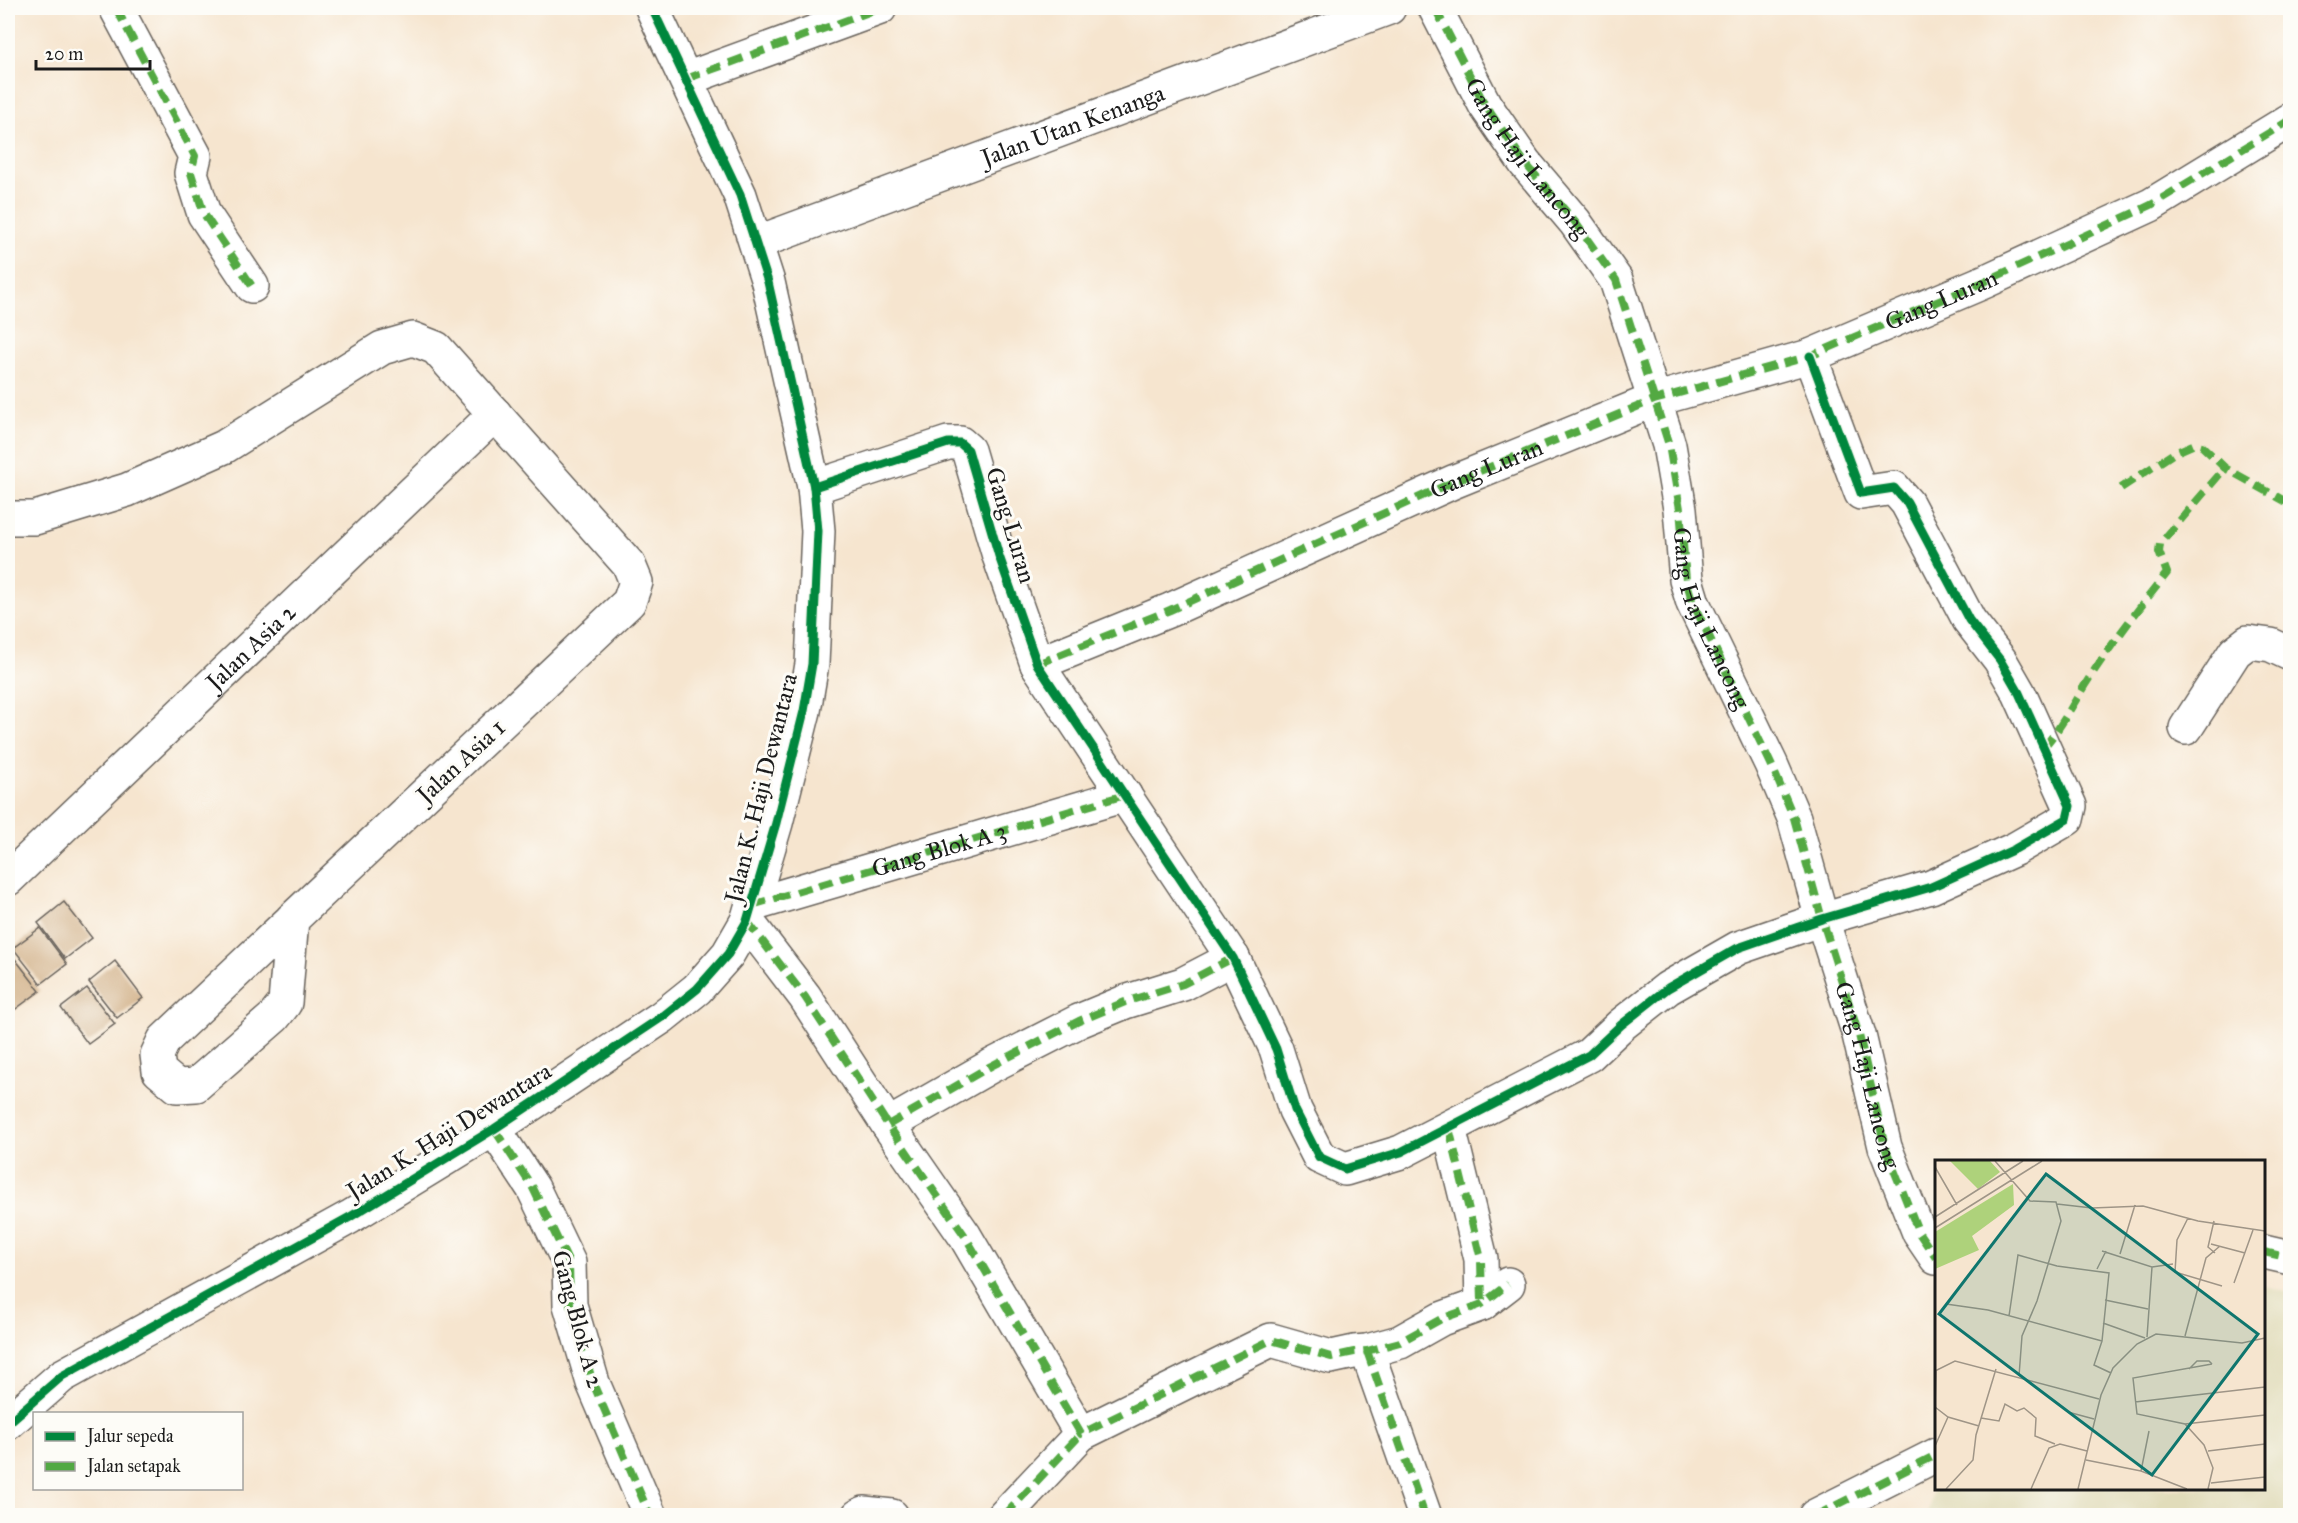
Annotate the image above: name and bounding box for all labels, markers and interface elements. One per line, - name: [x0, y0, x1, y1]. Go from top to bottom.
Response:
- scale bar: [36, 33, 150, 71]
- text: 20 m: [45, 43, 83, 65]
- street label: Gang Haji Lancong: [1459, 73, 1597, 245]
- street label: Jalan Utan Kenanga: [974, 77, 1170, 174]
- street label: Gang Luran: [1880, 263, 2002, 337]
- street label: Gang Luran: [1425, 432, 1547, 506]
- street label: Gang Luran: [979, 463, 1043, 587]
- street label: Gang Haji Lancong: [1667, 526, 1757, 715]
- street label: Jalan Asia 2: [198, 597, 302, 699]
- street label: Jalan K. Haji Dewantara: [717, 669, 804, 909]
- street label: Jalan Asia 1: [408, 712, 512, 812]
- street label: Gang Blok A 3: [868, 816, 1010, 884]
- street label: Gang Haji Lancong: [1828, 978, 1908, 1175]
- street label: Jalan K. Haji Dewantara: [339, 1055, 558, 1208]
- inset map: [1935, 1160, 2265, 1490]
- street label: Gang Blok A 2: [545, 1247, 611, 1391]
- legend: [33, 1412, 243, 1490]
- text: Jalur sepeda: [85, 1425, 174, 1448]
- text: Jalan setapak: [85, 1455, 181, 1478]

